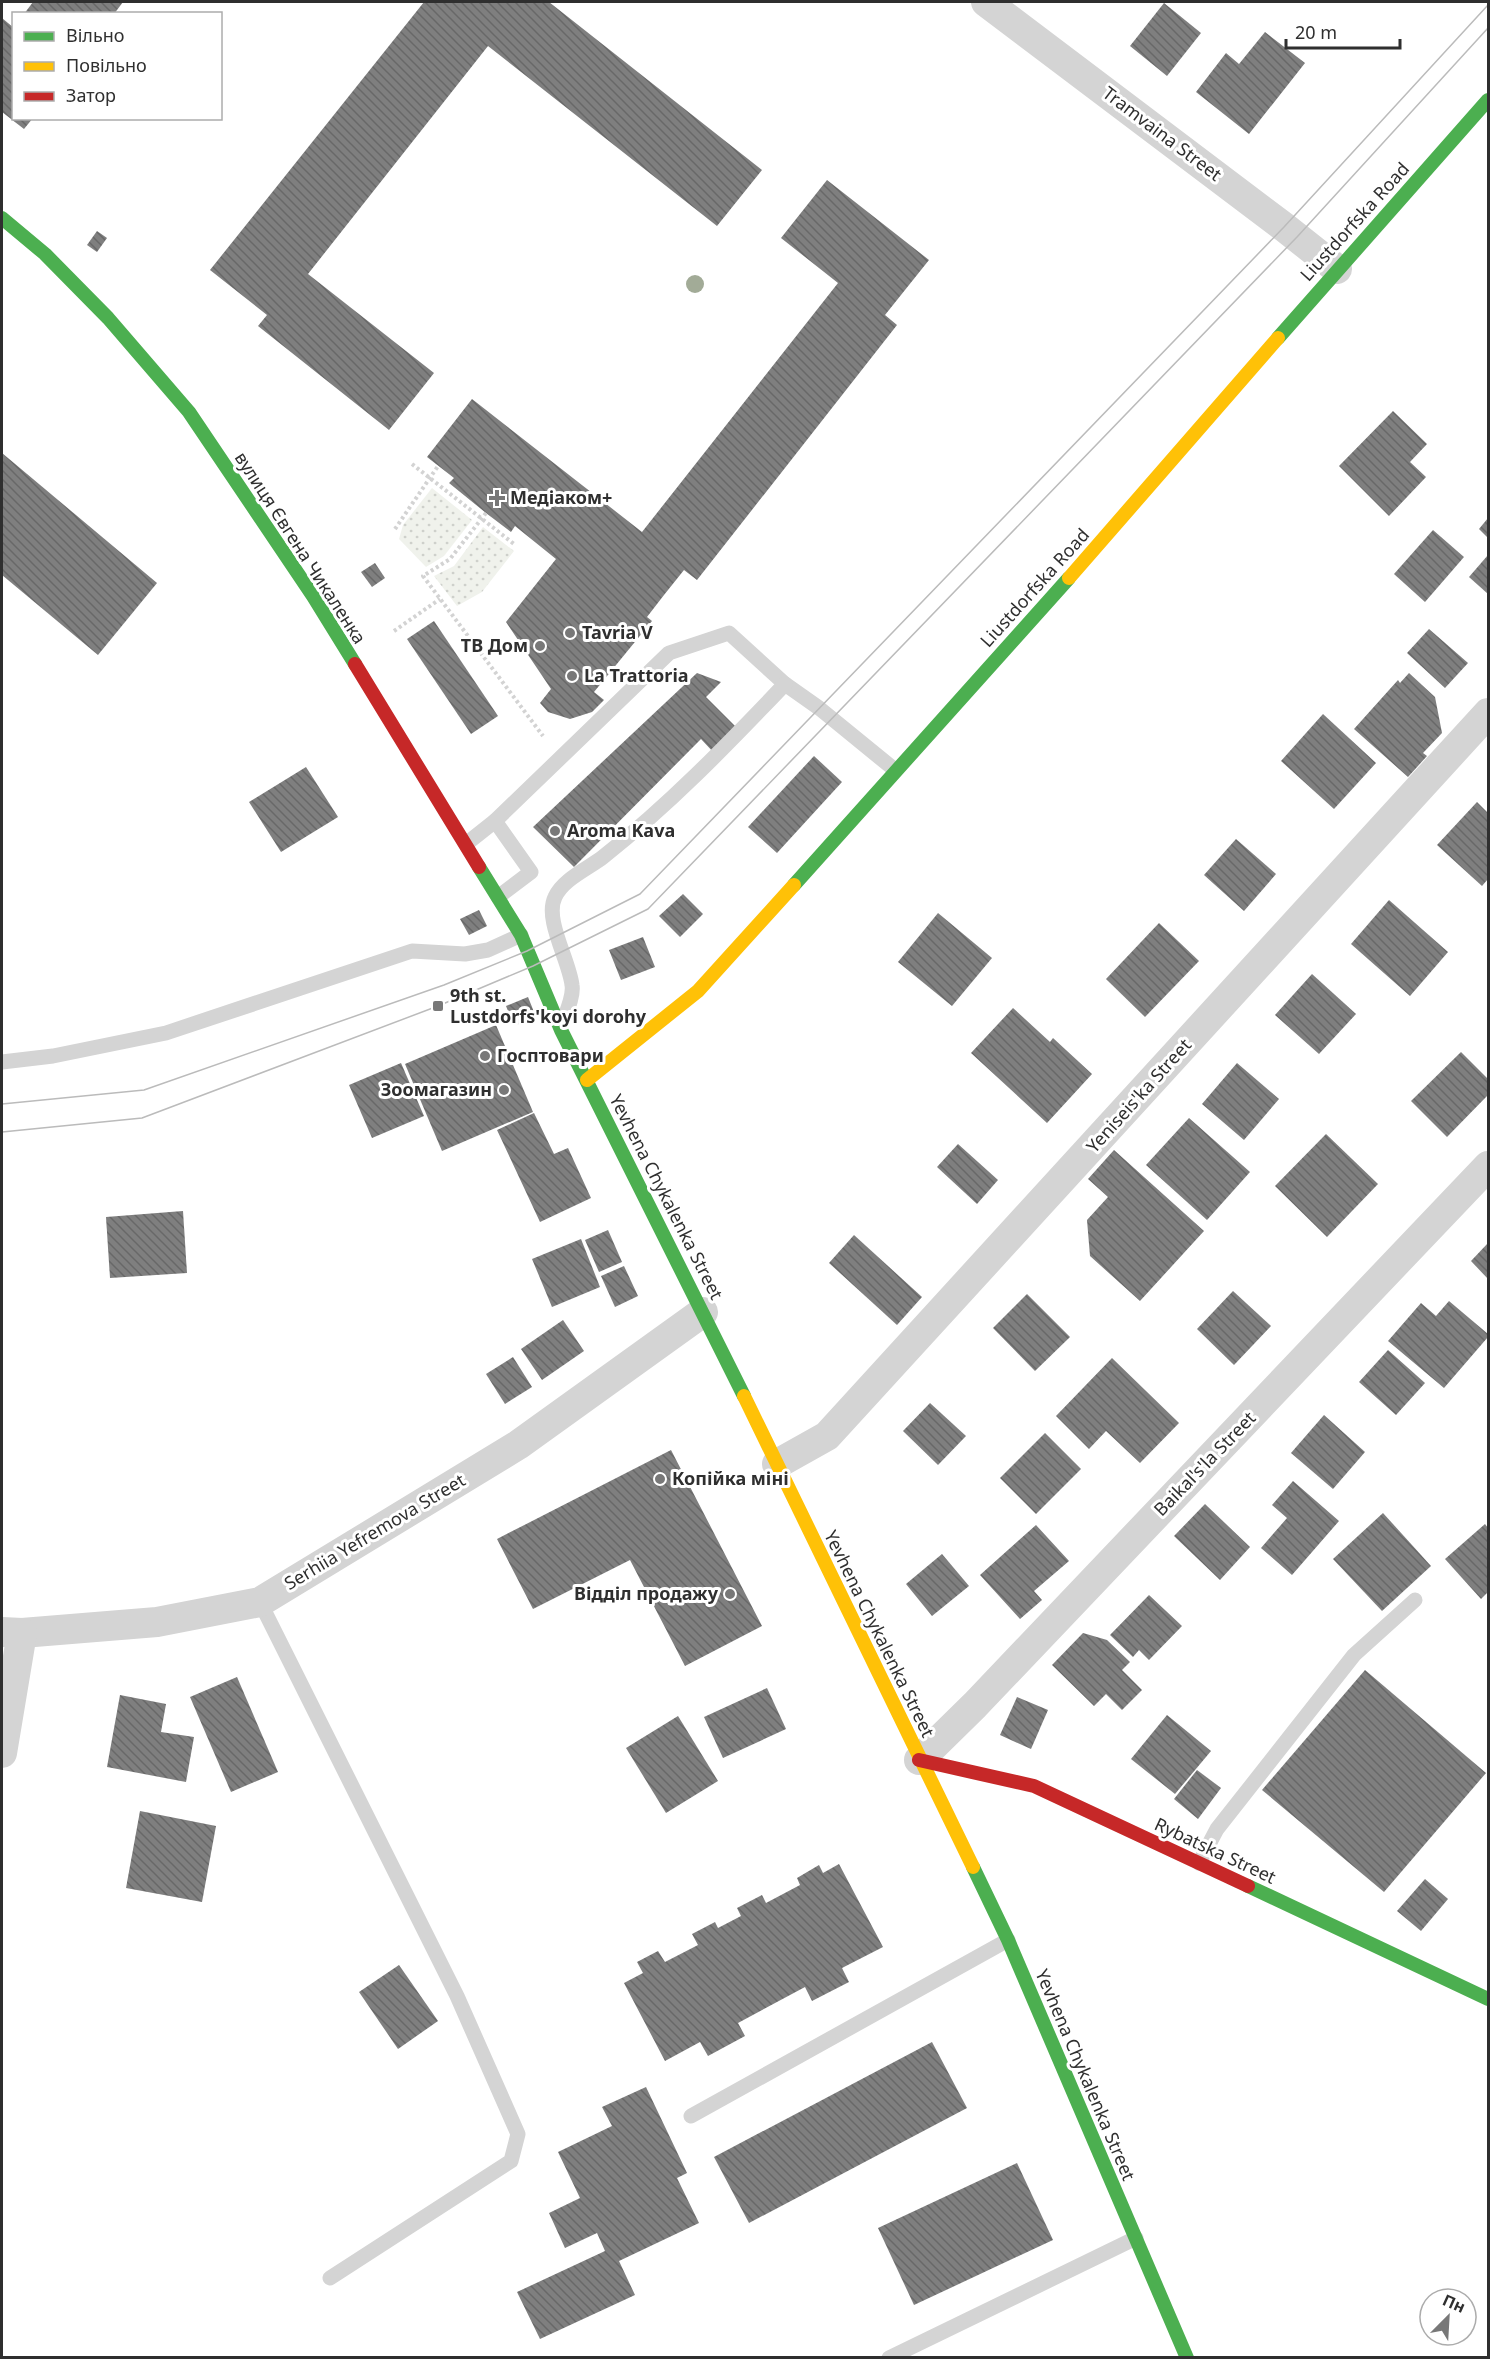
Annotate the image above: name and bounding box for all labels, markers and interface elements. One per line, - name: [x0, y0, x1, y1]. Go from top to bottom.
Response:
- legend: [12, 12, 222, 120]
- scale bar: [1286, 12, 1400, 50]
- text: 20 m: [1295, 20, 1337, 44]
- text: Вільно: [66, 23, 124, 47]
- text: Повільно: [66, 53, 147, 77]
- street label: Tramvaina Street: [1098, 81, 1227, 186]
- text: Затор: [66, 83, 116, 107]
- street label: Liustdorfska Road: [1294, 157, 1414, 286]
- street label: вулиця Євгена Чикаленка: [230, 447, 372, 648]
- place label: Медіаком+: [510, 485, 612, 509]
- marker: Медіаком+: [488, 489, 506, 507]
- street label: Liustdorfska Road: [974, 523, 1094, 652]
- place label: Tavria V: [582, 620, 653, 644]
- marker: Tavria V: [563, 626, 577, 640]
- place label: ТВ Дом: [461, 633, 528, 657]
- marker: ТВ Дом: [533, 639, 547, 653]
- place label: La Trattoria: [584, 663, 689, 687]
- marker: La Trattoria: [565, 669, 579, 683]
- place label: Aroma Kava: [567, 818, 675, 842]
- marker: Aroma Kava: [548, 824, 562, 838]
- place label: 9th st. Lustdorfs'koyi dorohy: [450, 983, 647, 1028]
- marker: 9th st. Lustdorfs'koyi dorohy: [431, 999, 445, 1013]
- street label: Yeniseis'ka Street: [1081, 1033, 1196, 1158]
- place label: Госптовари: [497, 1043, 604, 1067]
- marker: Госптовари: [478, 1049, 492, 1063]
- place label: Зоомагазин: [381, 1077, 492, 1101]
- marker: Зоомагазин: [497, 1083, 511, 1097]
- street label: Yevhena Chykalenka Street: [605, 1090, 729, 1304]
- street label: Baikal's'la Street: [1148, 1405, 1261, 1521]
- place label: Копійка міні: [672, 1466, 789, 1490]
- street label: Serhiia Yefremova Street: [280, 1467, 470, 1595]
- marker: Копійка міні: [653, 1472, 667, 1486]
- street label: Yevhena Chykalenka Street: [819, 1526, 941, 1741]
- place label: Відділ продажу: [574, 1581, 719, 1605]
- marker: Відділ продажу: [723, 1587, 737, 1601]
- street label: Rybatska Street: [1151, 1811, 1280, 1889]
- street label: Yevhena Chykalenka Street: [1030, 1965, 1142, 2184]
- north arrow: [1418, 2287, 1478, 2347]
- text: Пн: [1439, 2289, 1469, 2318]

